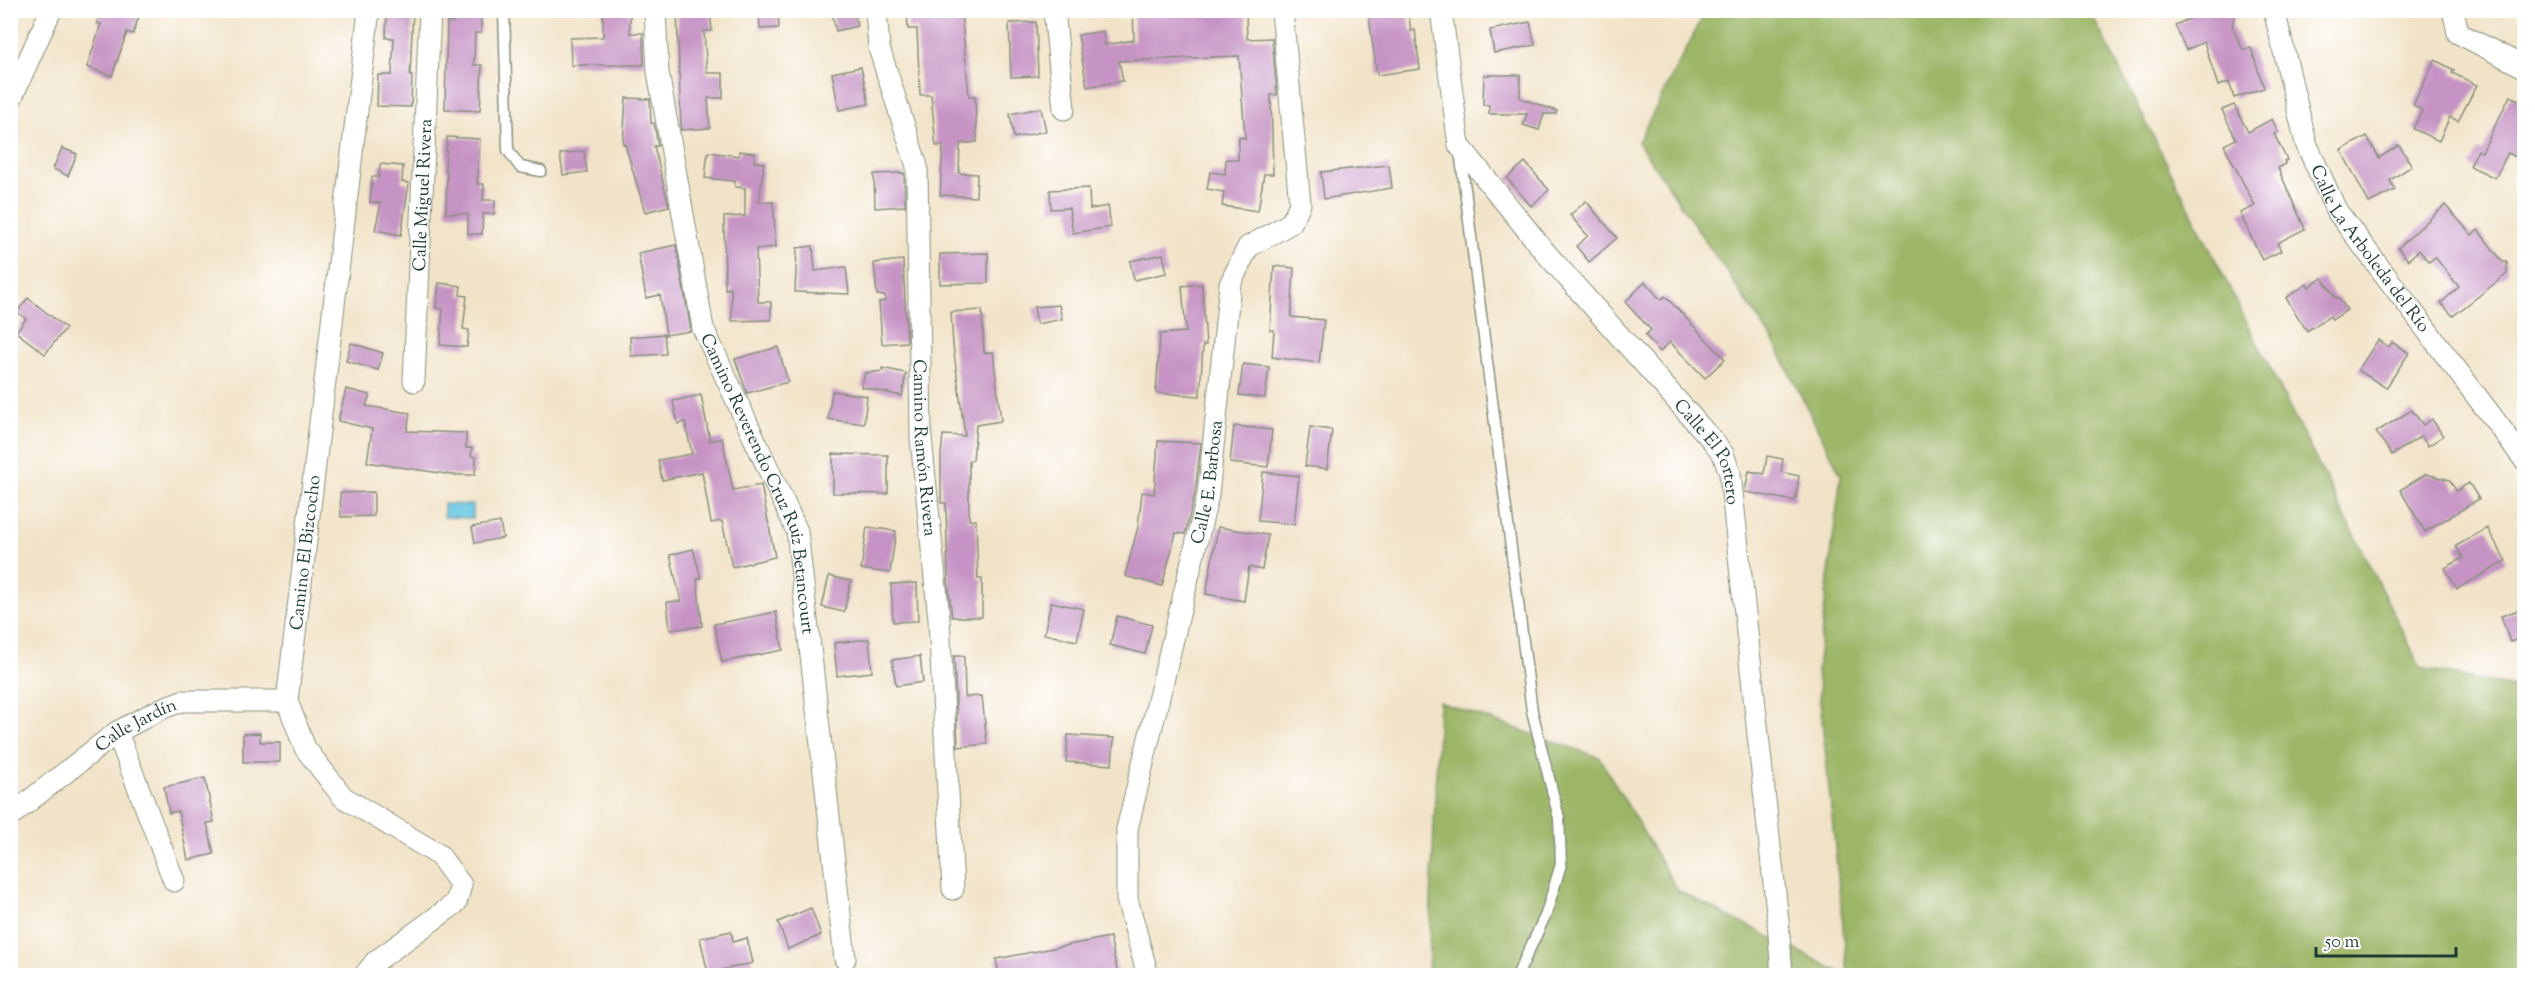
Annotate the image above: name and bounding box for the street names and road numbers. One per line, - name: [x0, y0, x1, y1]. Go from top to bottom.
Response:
- street label: Calle Miguel Rivera: [408, 118, 440, 272]
- street label: Calle La Arboleda del Río: [2302, 161, 2435, 339]
- street label: Camino Reverendo Cruz Ruiz Betancourt: [692, 330, 819, 636]
- street label: Camino Ramón Rivera: [905, 359, 942, 538]
- street label: Calle El Portero: [1666, 394, 1744, 506]
- street label: Calle E. Barbosa: [1186, 419, 1231, 547]
- street label: Camino El Bizcocho: [285, 473, 329, 632]
- street label: Calle Jardín: [90, 693, 181, 759]

